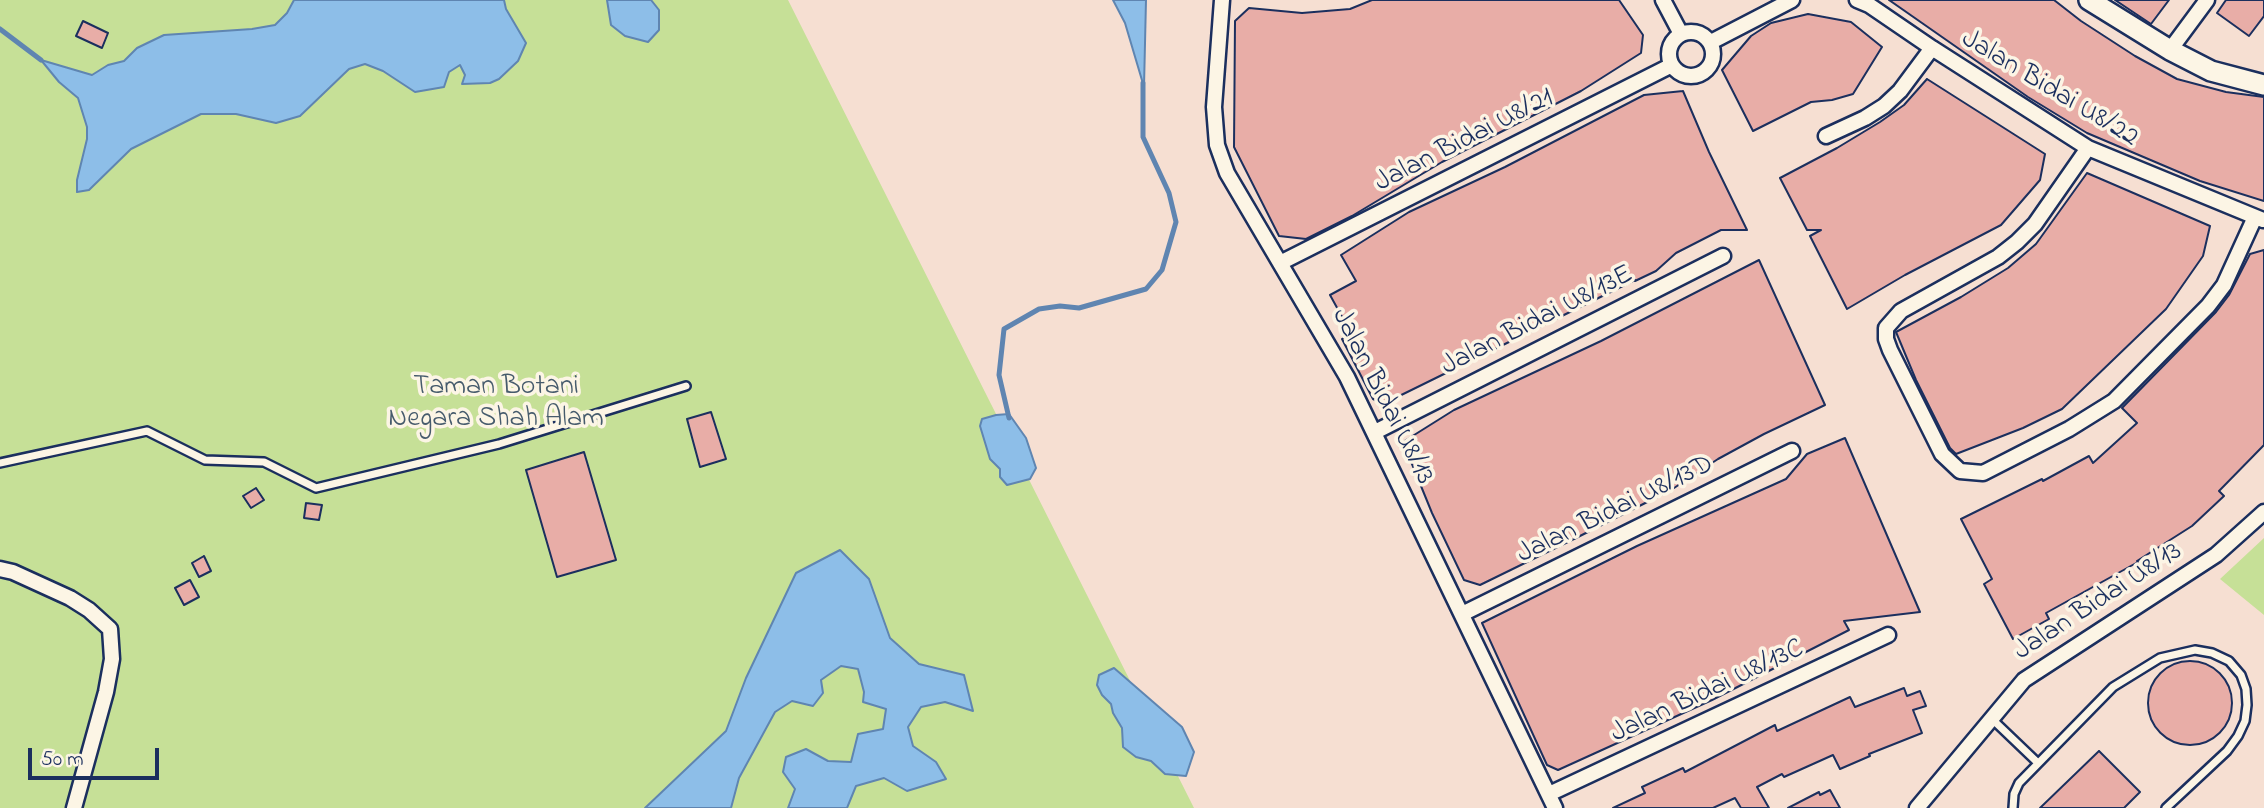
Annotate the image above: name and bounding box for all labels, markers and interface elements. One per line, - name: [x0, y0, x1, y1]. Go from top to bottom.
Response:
- street label: Jalan Bidai U8/22: [1954, 24, 2144, 156]
- street label: Jalan Bidai U8/21: [1370, 83, 1560, 201]
- street label: Jalan Bidai U8/13E: [1437, 259, 1639, 385]
- street label: Jalan Bidai U8/13: [1322, 303, 1440, 491]
- park label: Taman Botani Negara Shah Alam: [388, 371, 604, 437]
- street label: Jalan Bidai U8/13D: [1512, 449, 1720, 573]
- street label: Jalan Bidai U8/13: [2009, 536, 2189, 670]
- street label: Jalan Bidai U8/13C: [1606, 634, 1810, 752]
- scale bar: [32, 734, 163, 778]
- text: 50 m: [41, 745, 84, 775]

